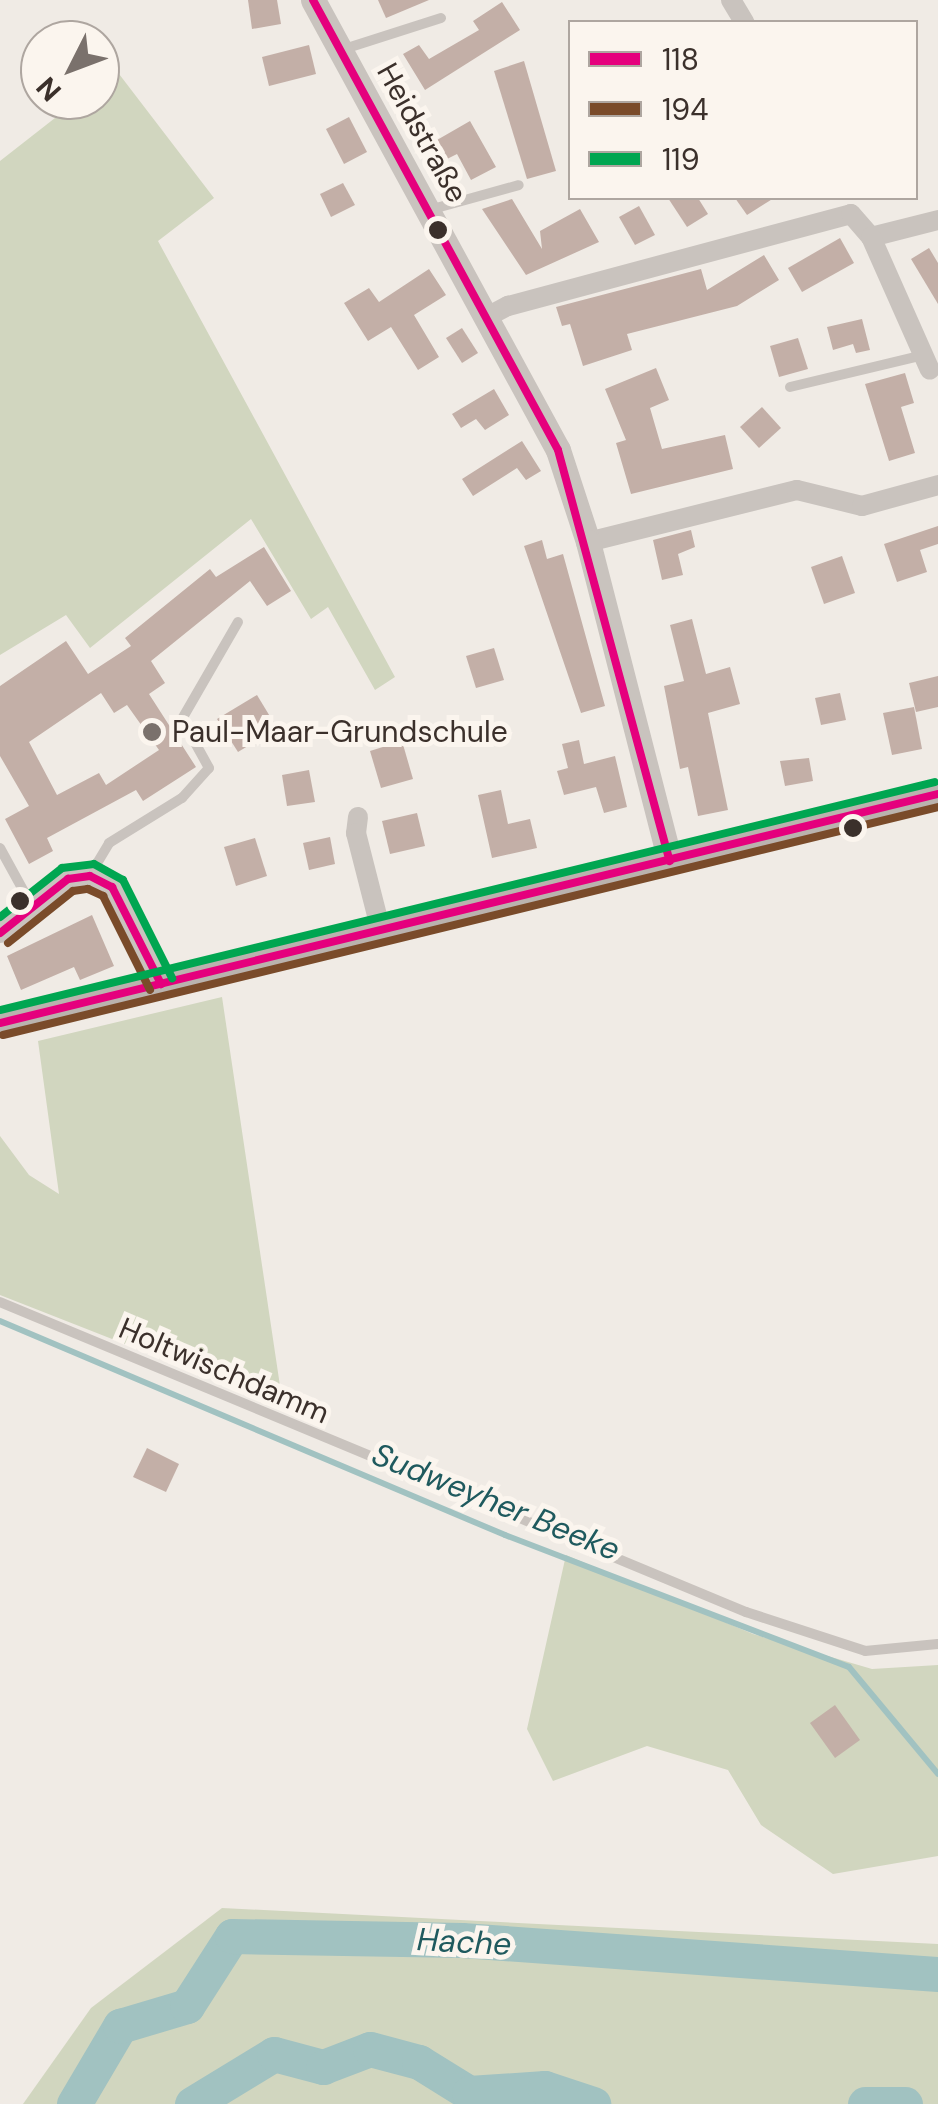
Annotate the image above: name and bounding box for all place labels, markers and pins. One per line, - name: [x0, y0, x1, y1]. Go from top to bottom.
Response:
- unlabelled marker: [428, 220, 448, 240]
- place label: Paul-Maar-Grundschule: [172, 714, 508, 750]
- marker: Paul-Maar-Grundschule: [141, 721, 163, 743]
- unlabelled marker: [843, 818, 863, 838]
- unlabelled marker: [10, 891, 30, 911]

